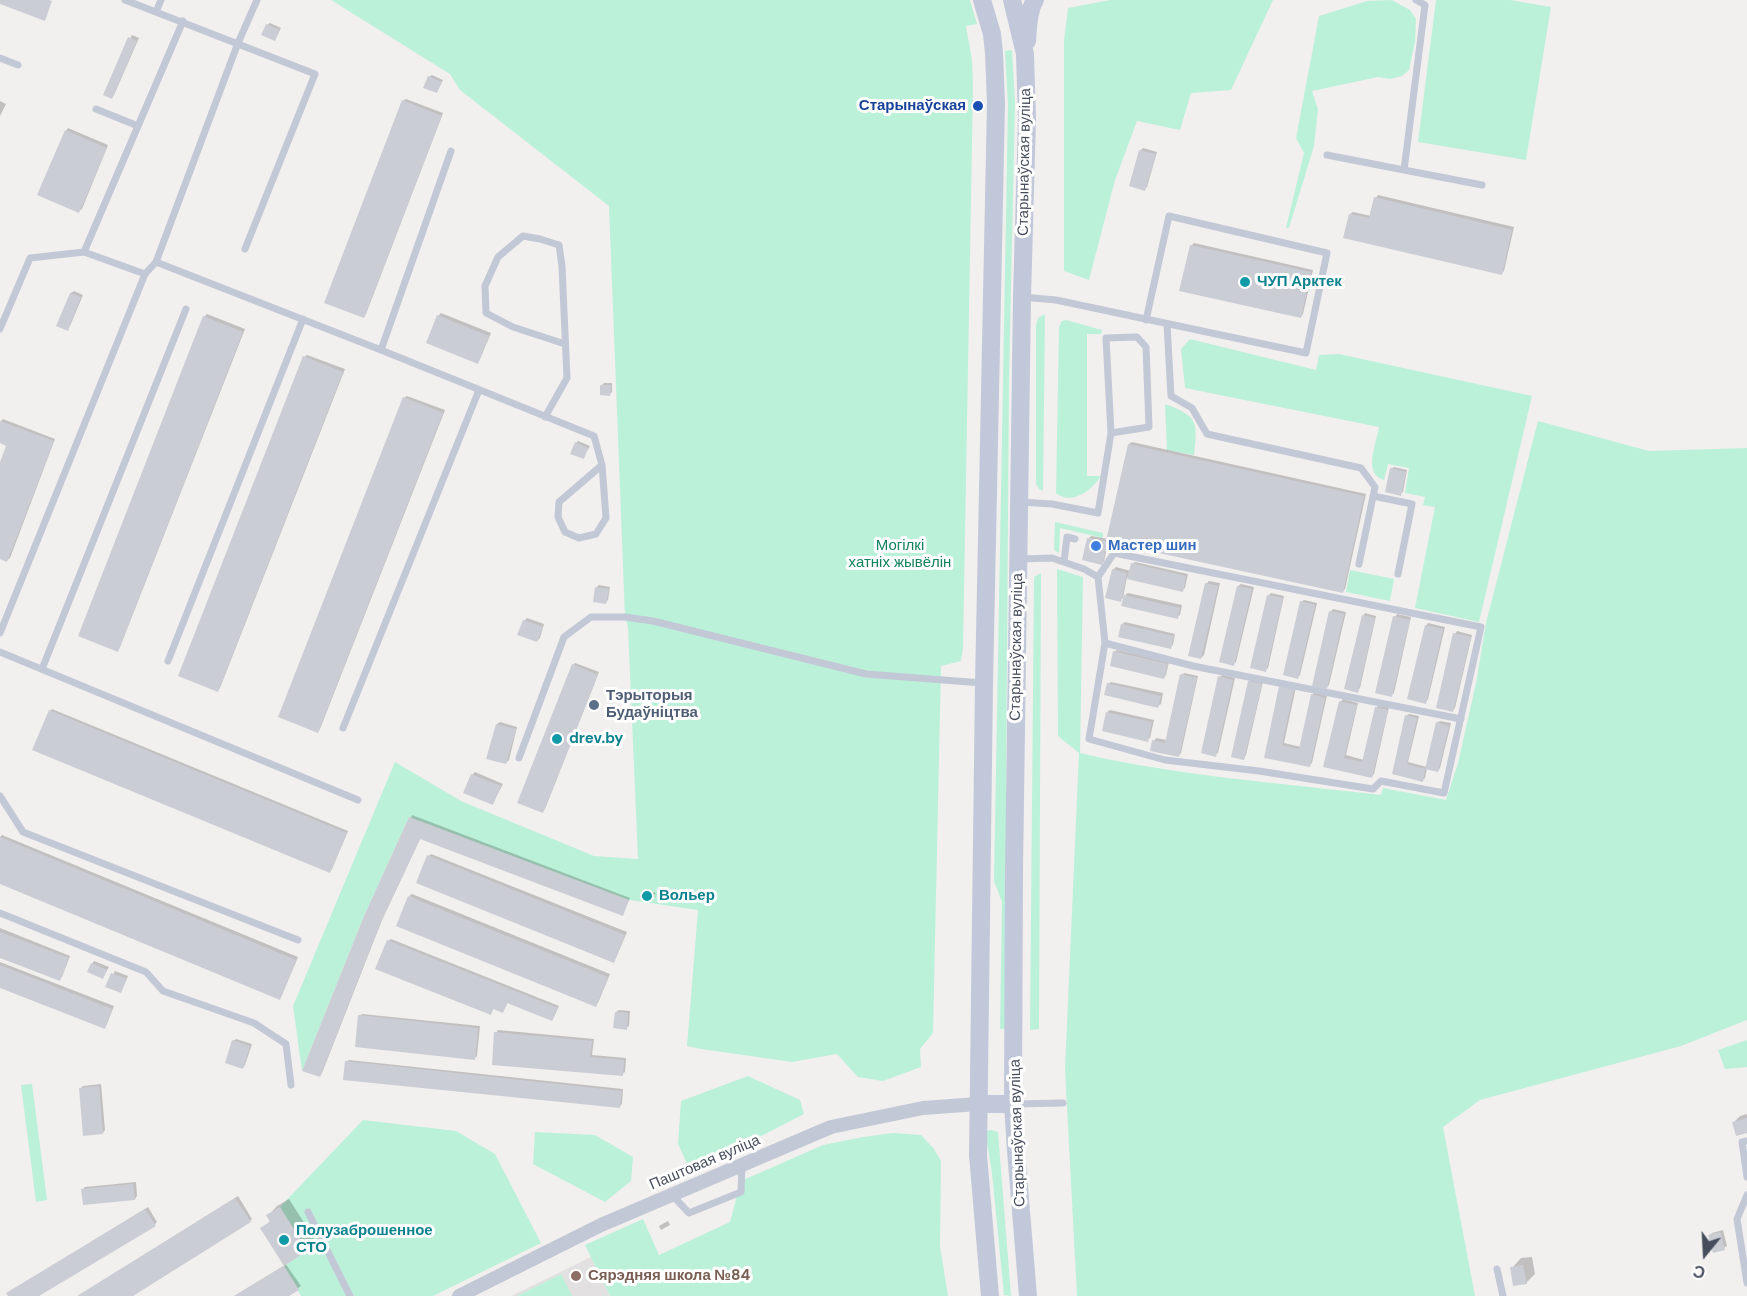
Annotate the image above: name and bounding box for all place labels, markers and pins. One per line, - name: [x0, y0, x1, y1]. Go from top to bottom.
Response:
- place label: Старынаўская: [859, 97, 966, 115]
- marker: Старынаўская: [971, 99, 985, 113]
- place label: ЧУП Арктек: [1257, 273, 1342, 291]
- marker: ЧУП Арктек: [1238, 275, 1252, 289]
- place label: Мастер шин: [1108, 537, 1197, 555]
- marker: Мастер шин: [1089, 539, 1103, 553]
- place label: Тэрыторыя Будаўніцтва: [606, 687, 698, 722]
- marker: Тэрыторыя Будаўніцтва: [587, 698, 601, 712]
- place label: drev.by: [569, 730, 623, 748]
- marker: drev.by: [550, 732, 564, 746]
- place label: Вольер: [659, 887, 715, 905]
- marker: Вольер: [640, 889, 654, 903]
- place label: Полузаброшенное СТО: [296, 1222, 433, 1257]
- marker: Полузаброшенное СТО: [277, 1233, 291, 1247]
- place label: Сярэдняя школа №84: [588, 1267, 750, 1285]
- marker: Сярэдняя школа №84: [569, 1269, 583, 1283]

